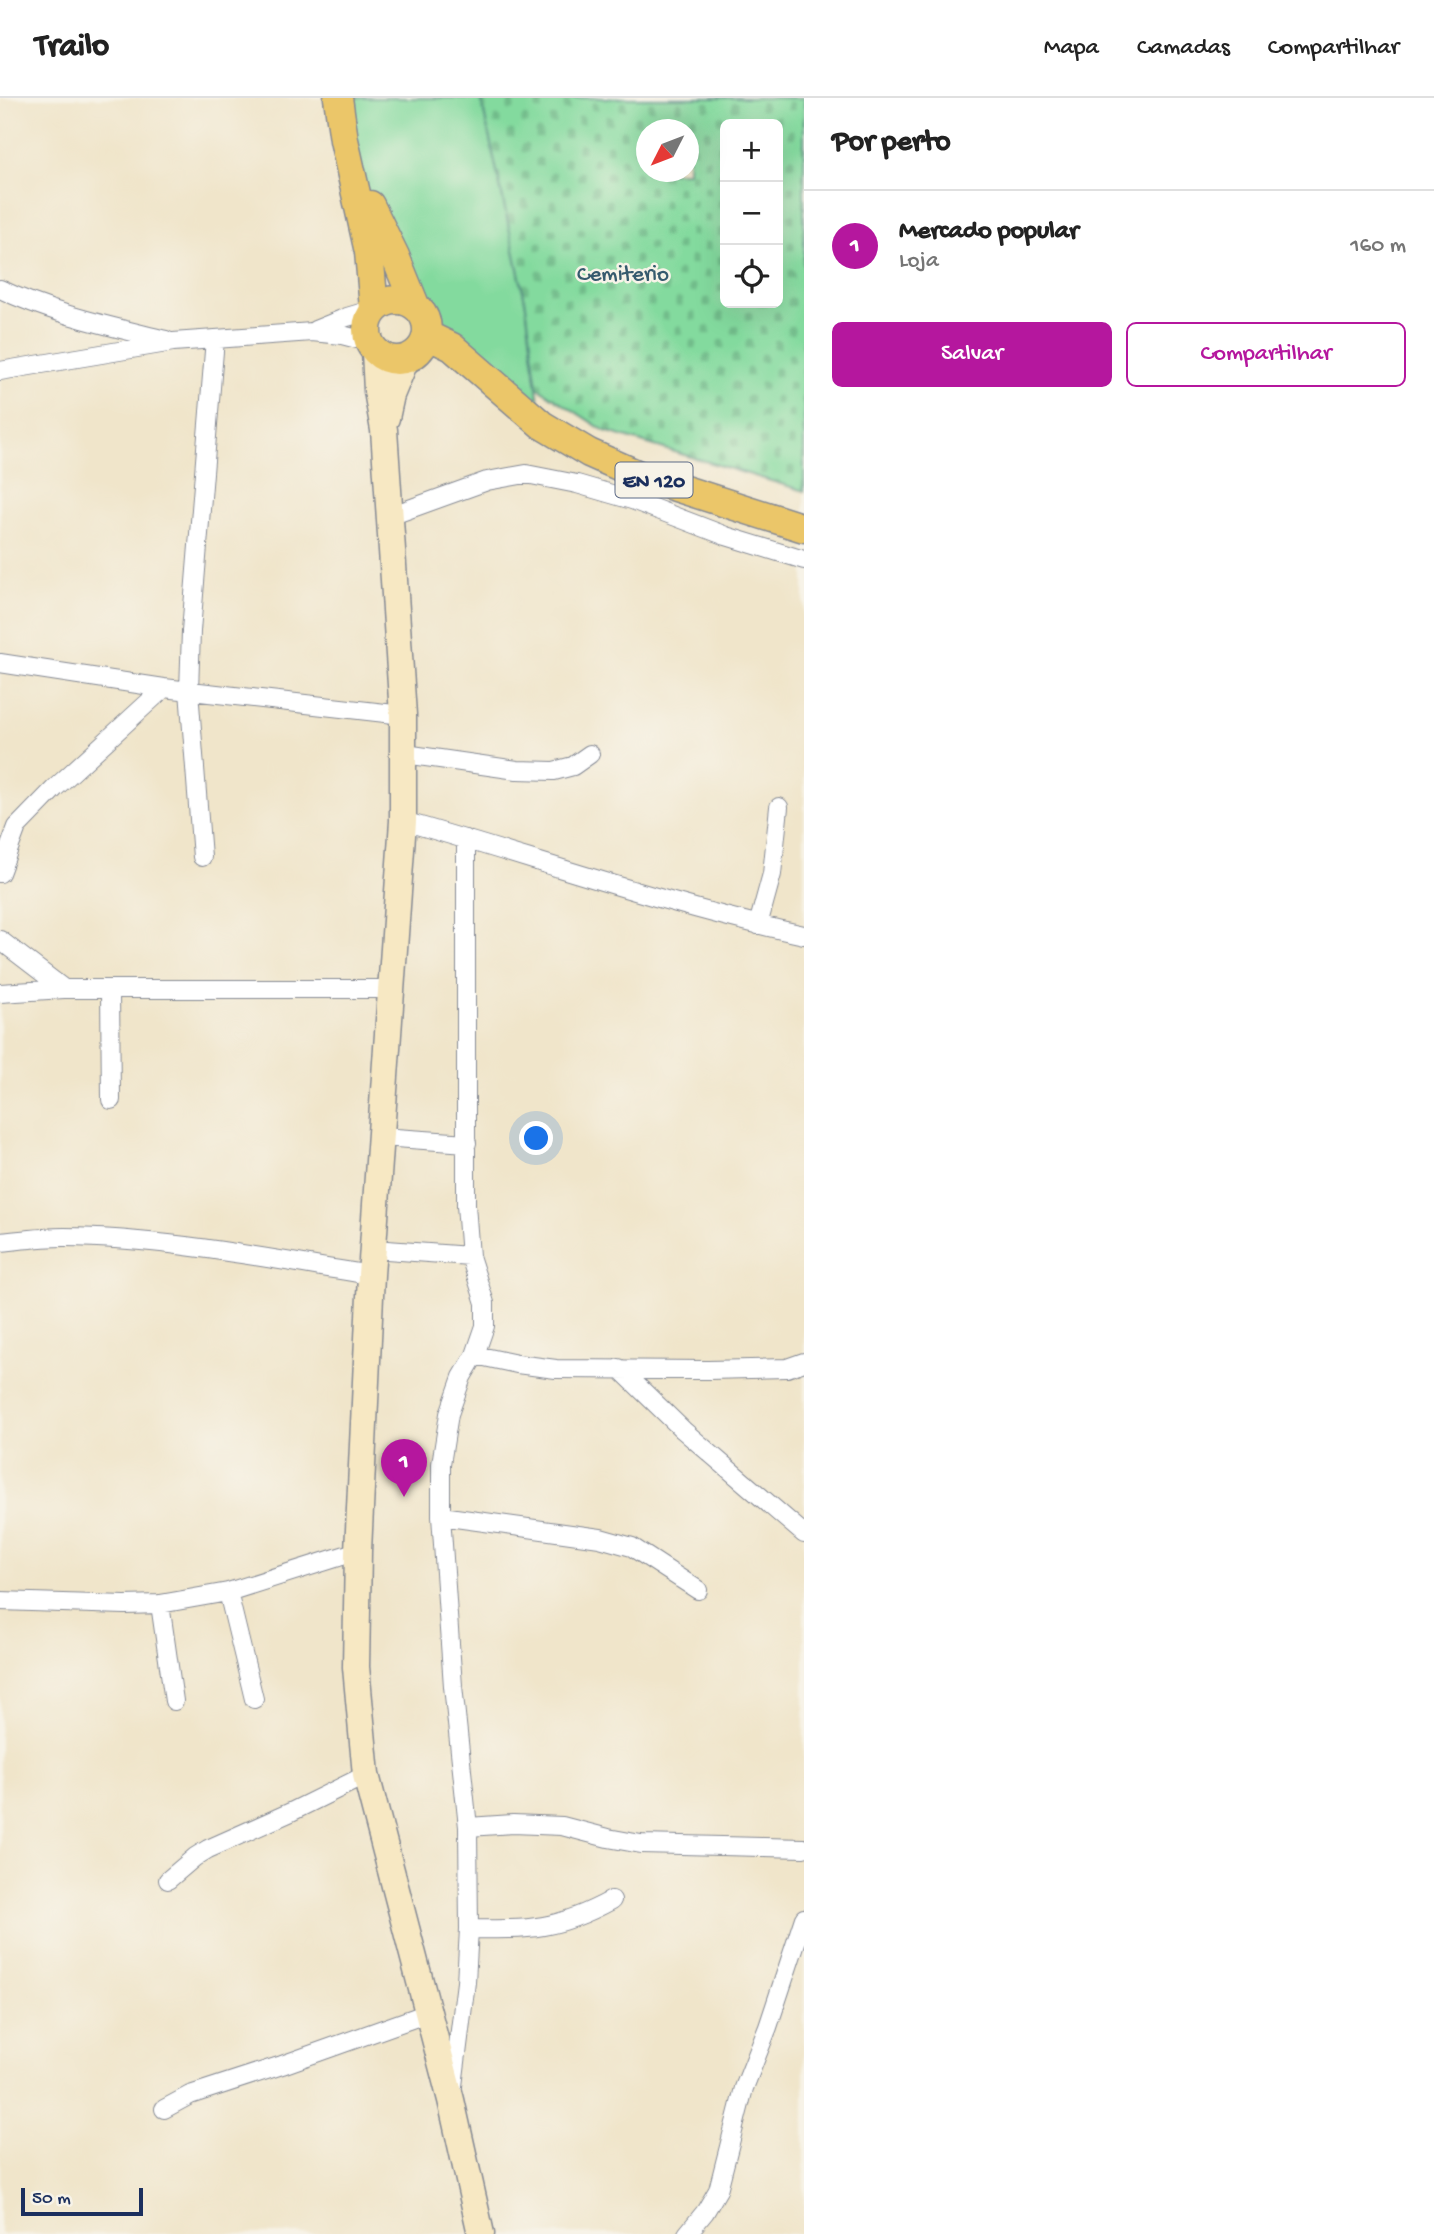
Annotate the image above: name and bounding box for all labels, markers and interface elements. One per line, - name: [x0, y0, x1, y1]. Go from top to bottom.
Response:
- text: Trailo: [35, 29, 109, 67]
- text: Mapa: [1044, 34, 1099, 63]
- text: Camadas: [1137, 34, 1230, 63]
- text: Compartilhar: [1268, 34, 1399, 63]
- north arrow: [636, 119, 699, 182]
- map controls: [720, 119, 783, 308]
- button: +: [720, 119, 783, 182]
- text: Por perto: [832, 126, 951, 161]
- button: −: [720, 182, 783, 245]
- text: Mercado popular: [899, 217, 1078, 248]
- text: 1: [850, 233, 860, 260]
- text: 160 m: [1350, 233, 1406, 260]
- button: locate: [720, 245, 783, 308]
- text: Loja: [899, 248, 939, 275]
- park label: Cemiterio: [577, 262, 669, 289]
- button: Salvar: [832, 322, 1112, 387]
- button: Compartilhar: [1126, 322, 1406, 387]
- road number: EN 120: [616, 462, 692, 498]
- your location: [519, 1121, 553, 1155]
- pin: 1: [381, 1439, 427, 1497]
- scale bar: [21, 2185, 144, 2217]
- text: 50 m: [32, 2188, 71, 2211]

